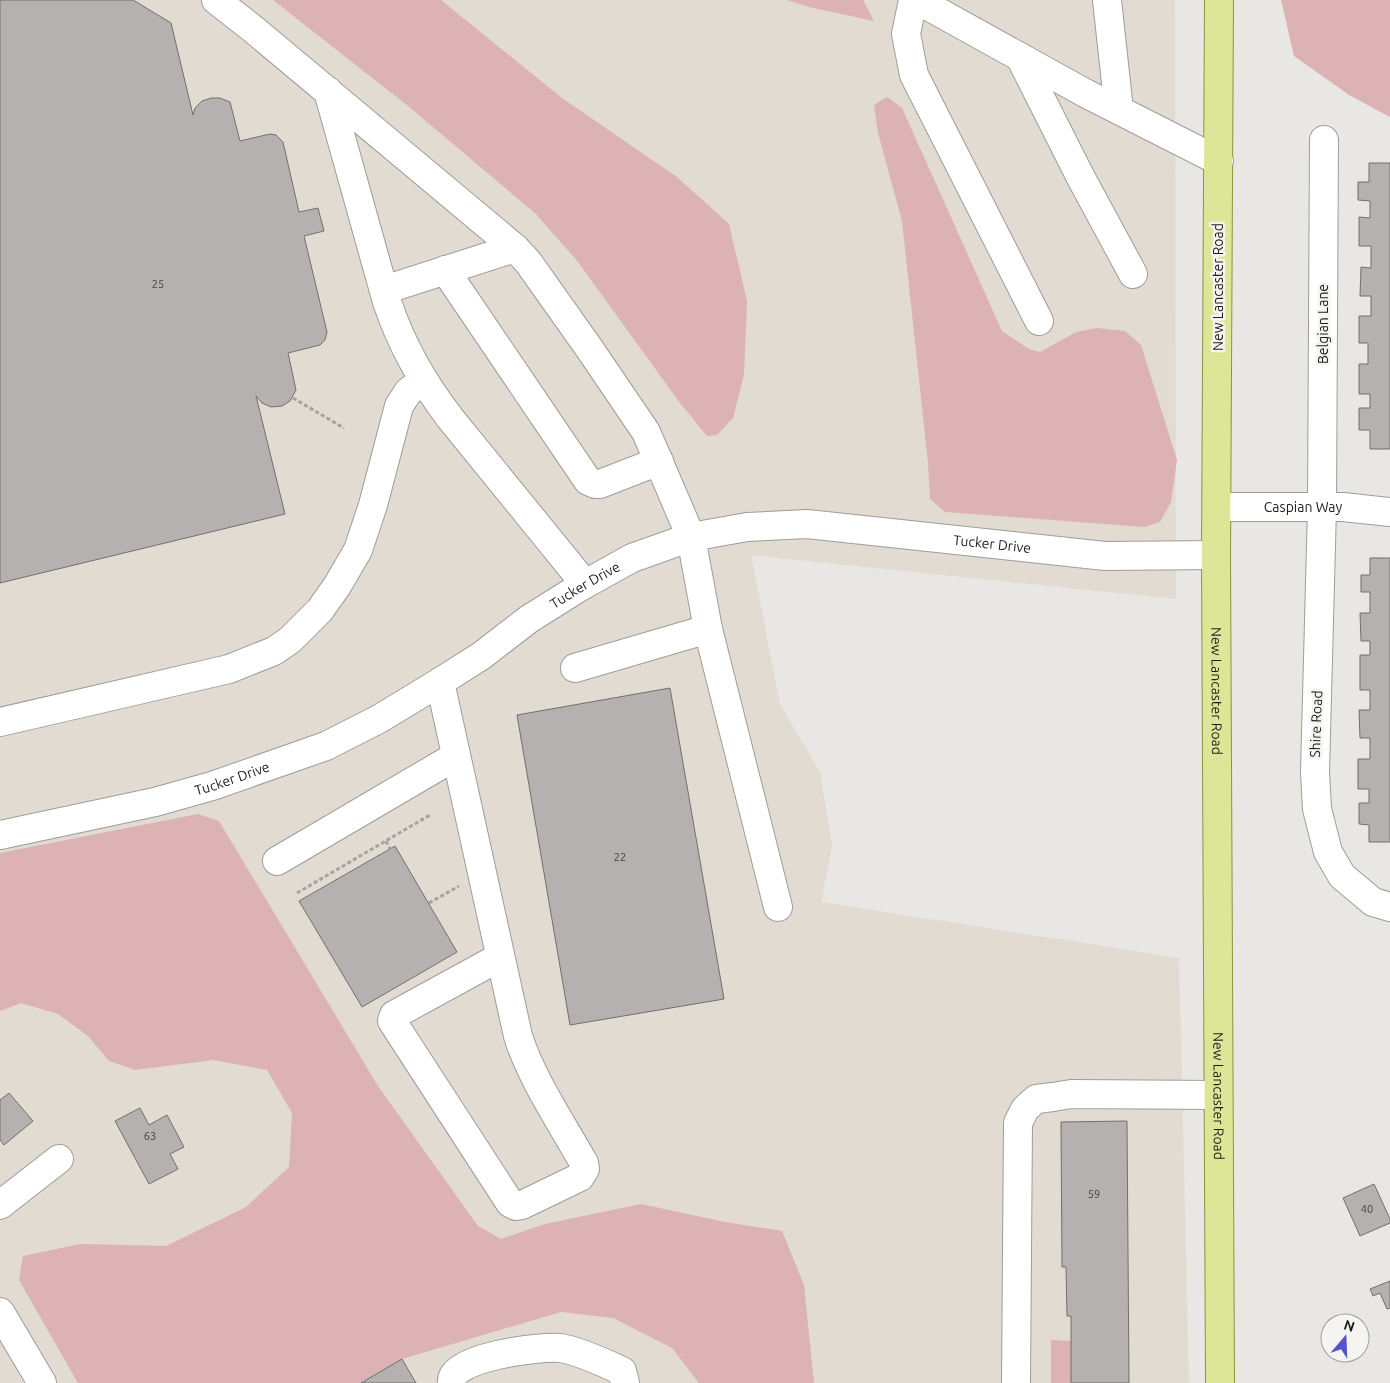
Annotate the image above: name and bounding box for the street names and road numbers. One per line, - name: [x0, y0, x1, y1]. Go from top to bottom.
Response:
- street label: New Lancaster Road: [1210, 223, 1226, 351]
- street label: Belgian Lane: [1315, 284, 1331, 364]
- street label: Caspian Way: [1264, 499, 1343, 515]
- street label: Tucker Drive: [952, 532, 1032, 556]
- street label: Tucker Drive: [547, 558, 623, 612]
- street label: New Lancaster Road: [1208, 627, 1225, 755]
- street label: Shire Road: [1307, 690, 1325, 758]
- street label: Tucker Drive: [193, 758, 272, 799]
- street label: New Lancaster Road: [1210, 1032, 1227, 1160]

